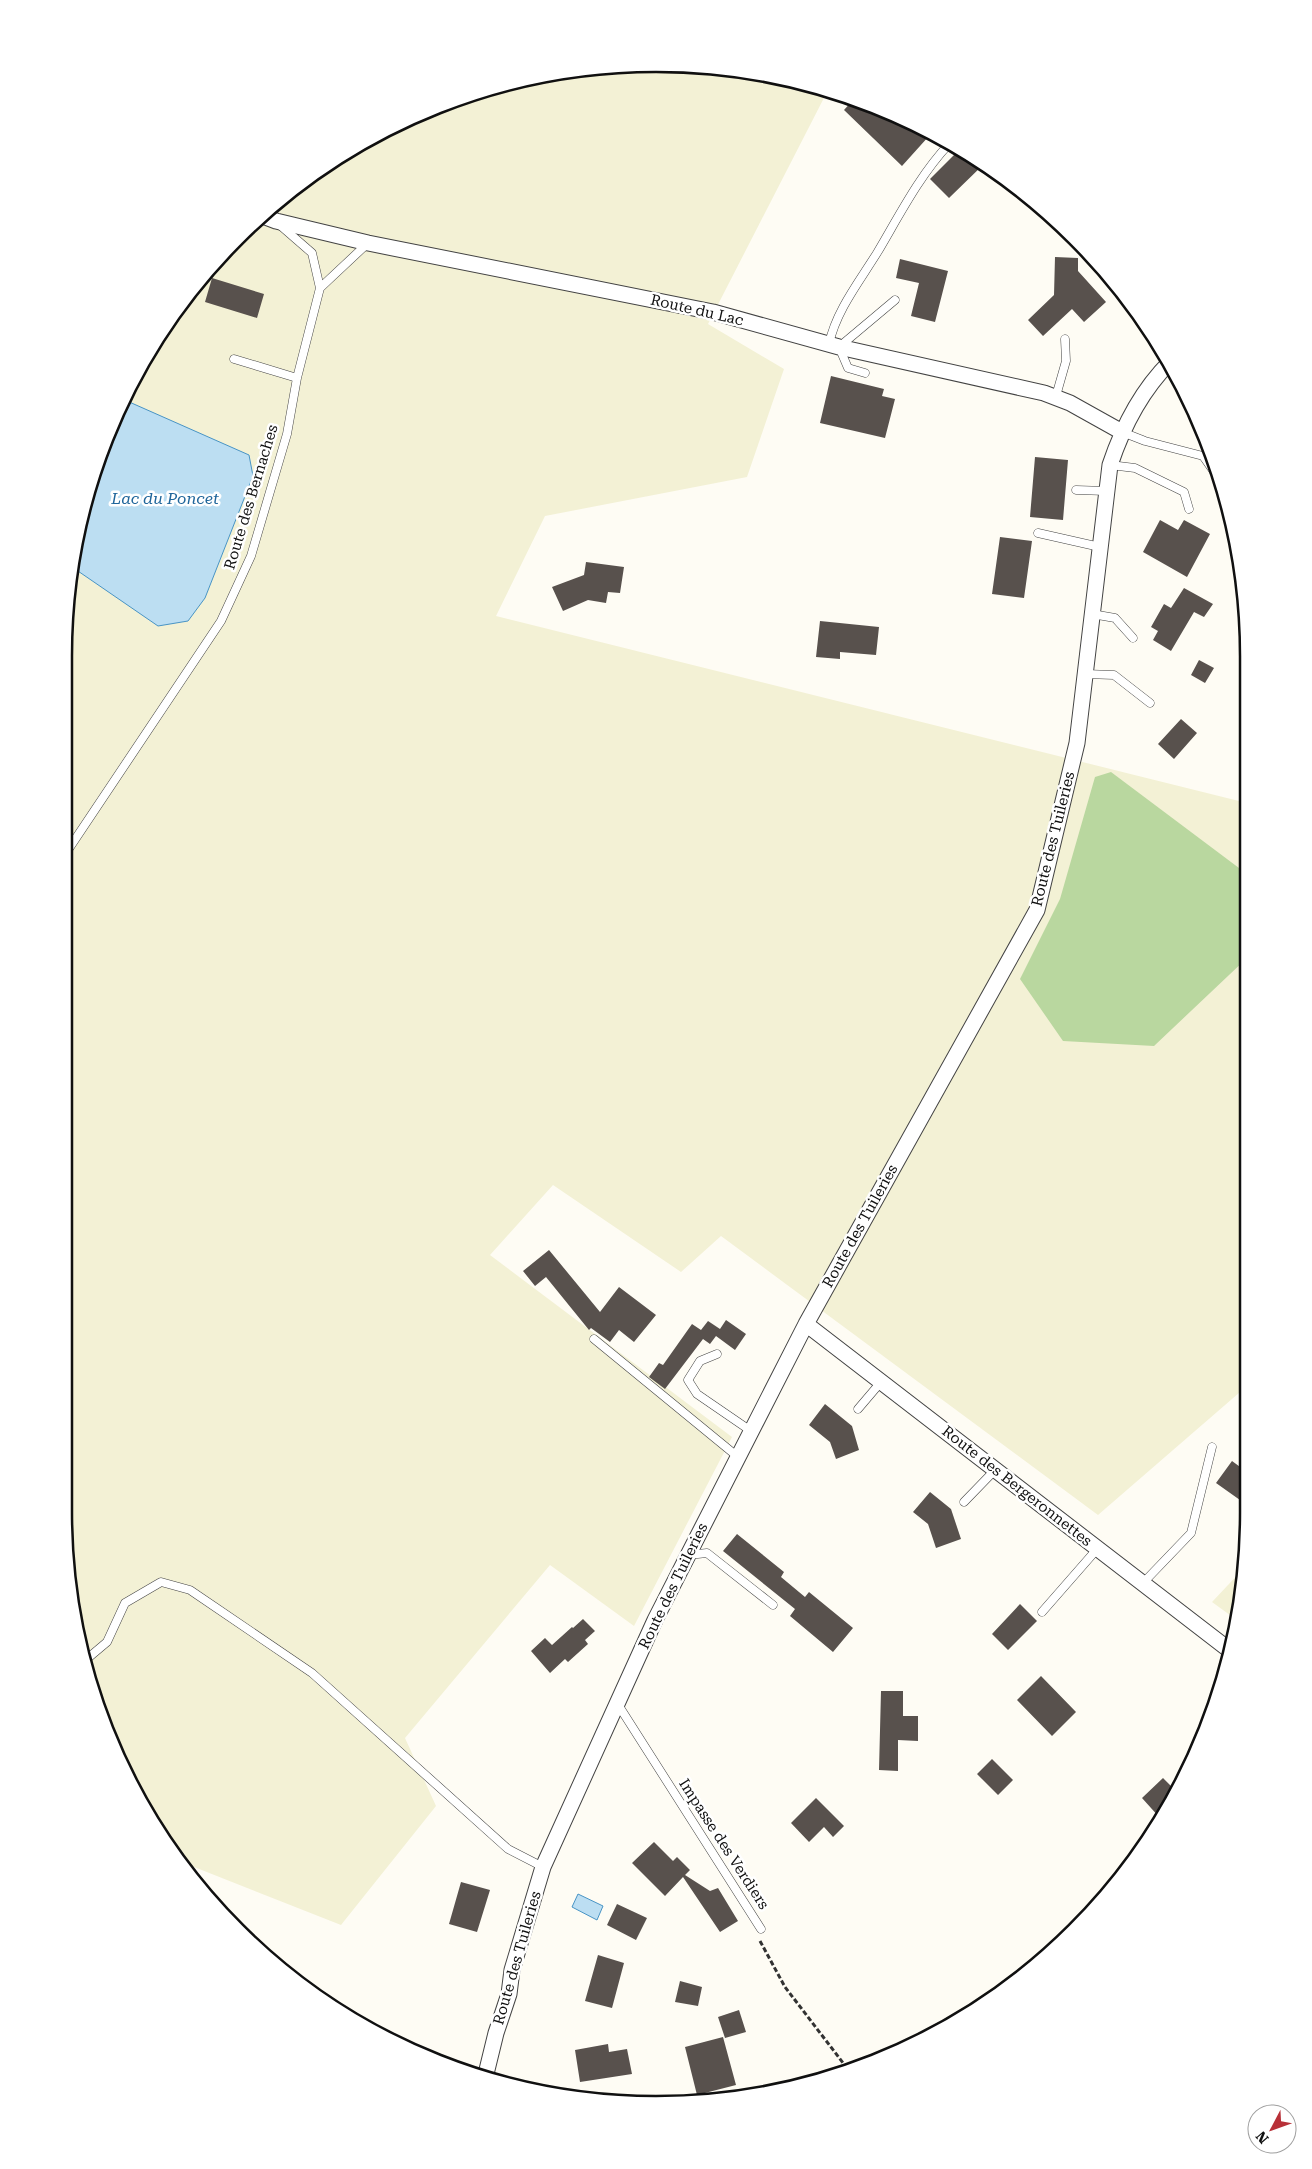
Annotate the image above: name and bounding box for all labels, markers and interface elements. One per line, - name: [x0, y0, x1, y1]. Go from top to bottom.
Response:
- street label: Route du Lac: [649, 291, 745, 329]
- street label: Route des Bernaches: [220, 422, 282, 572]
- water label: Lac du Poncet: [110, 489, 219, 508]
- street label: Route des Tuileries: [1028, 770, 1078, 908]
- street label: Route des Tuileries: [819, 1161, 901, 1291]
- street label: Route des Bergeronnettes: [939, 1422, 1095, 1550]
- street label: Route des Tuileries: [635, 1520, 711, 1652]
- street label: Impasse des Verdiers: [675, 1775, 773, 1913]
- street label: Route des Tuileries: [489, 1889, 545, 2027]
- north arrow: [1247, 2104, 1297, 2154]
- text: N: [1252, 2128, 1272, 2147]

